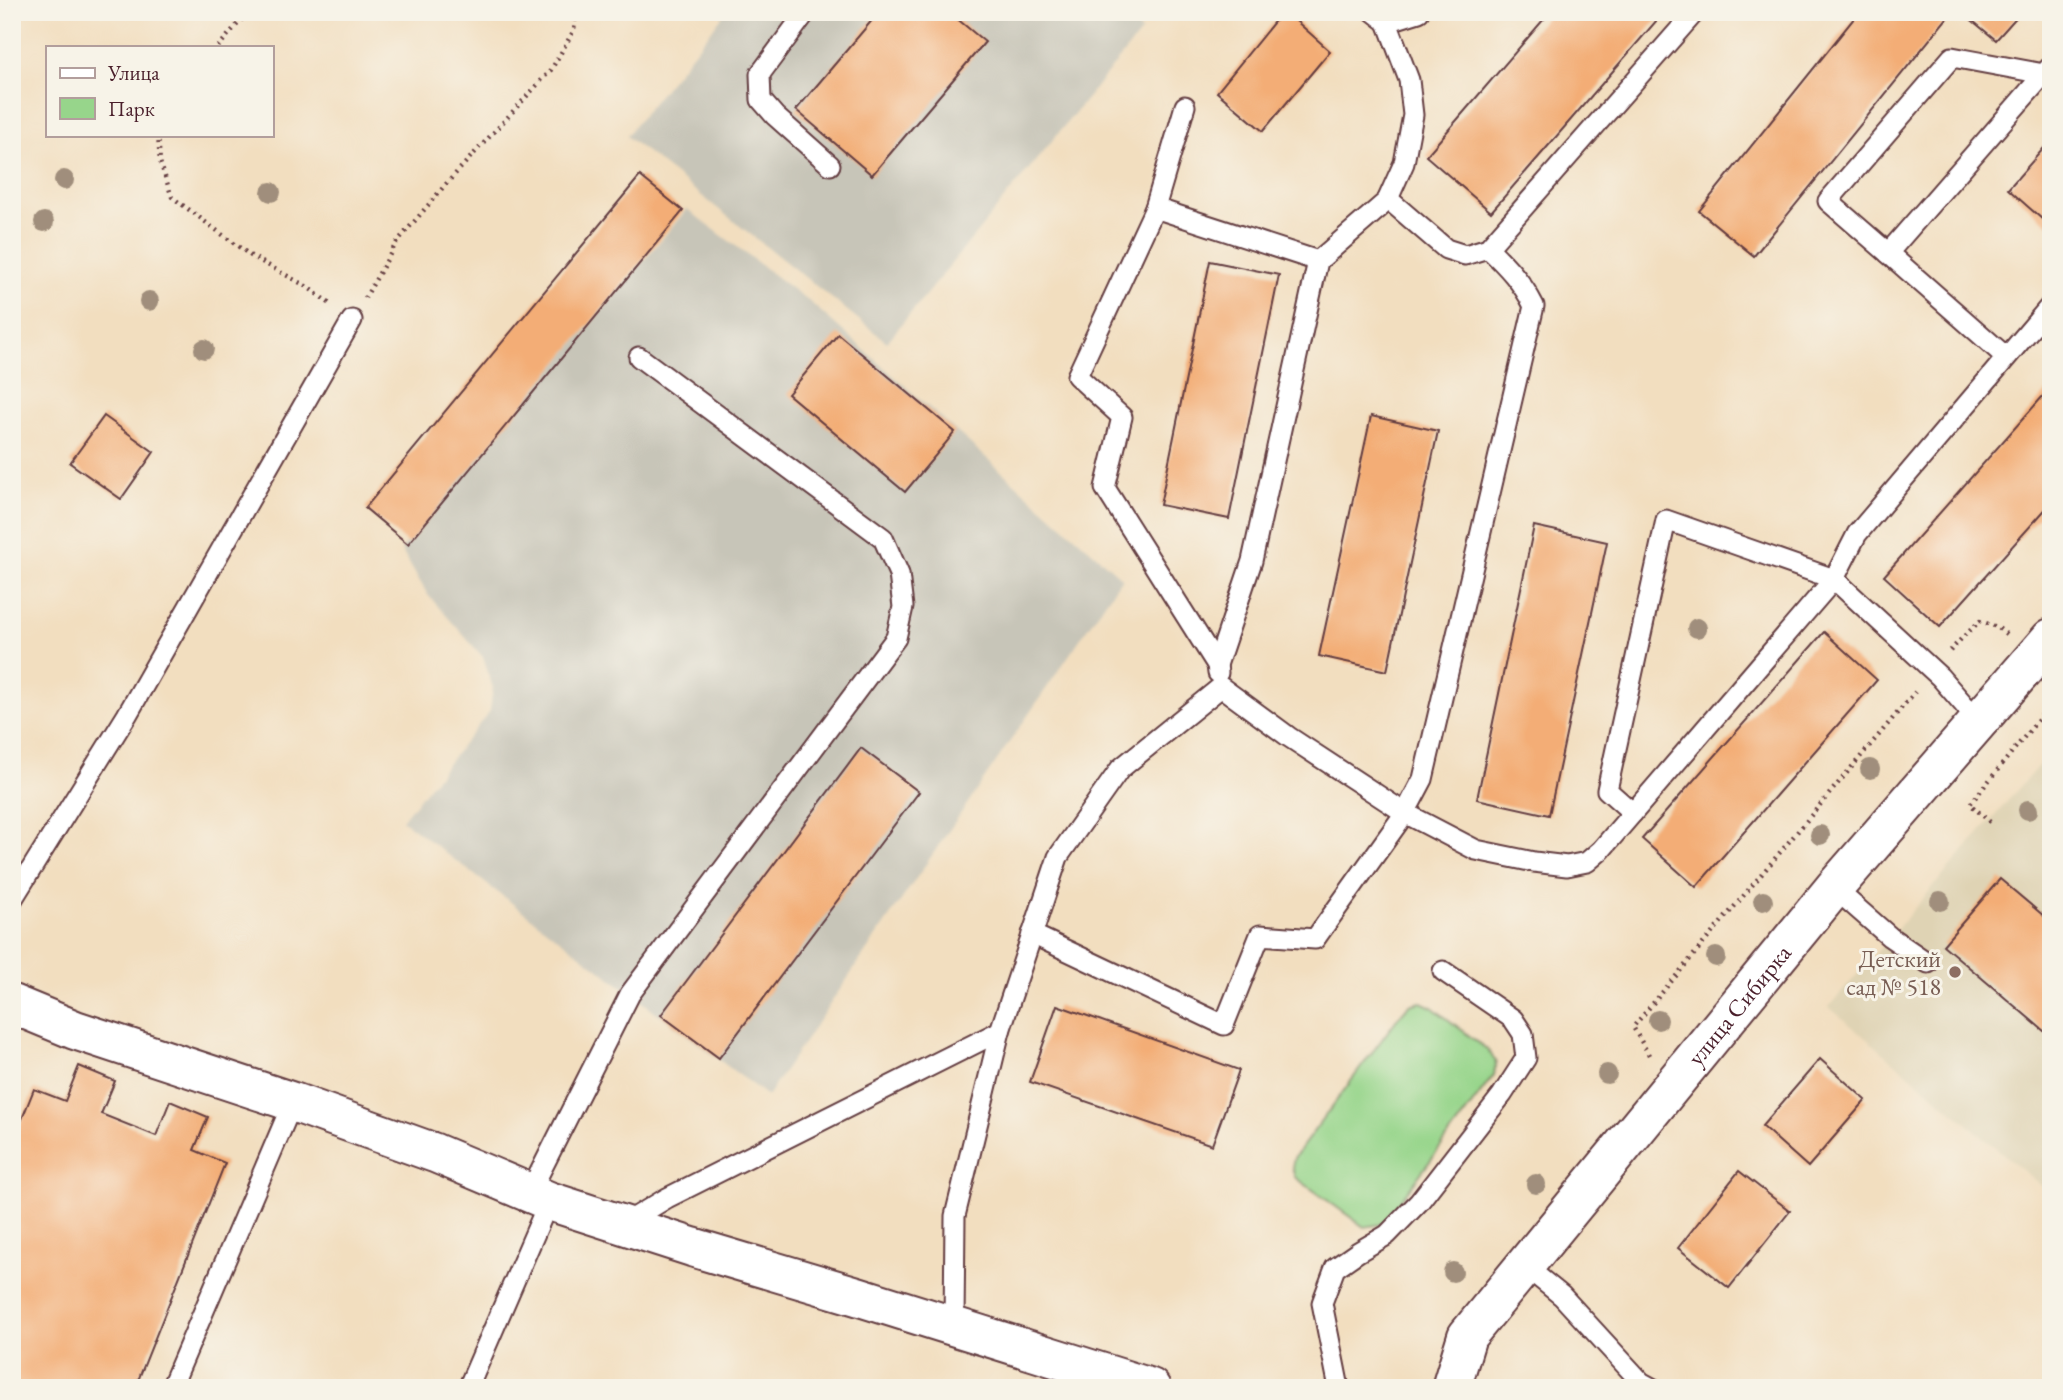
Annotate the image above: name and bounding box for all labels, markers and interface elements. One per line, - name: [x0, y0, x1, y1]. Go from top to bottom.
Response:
- legend: [46, 46, 273, 136]
- text: Улица: [107, 59, 160, 86]
- text: Парк: [108, 95, 155, 122]
- street label: улица Сибирка: [1680, 937, 1798, 1071]
- place label: Детский сад № 518: [1846, 943, 1941, 1002]
- marker: Детский сад № 518: [1947, 964, 1963, 980]

